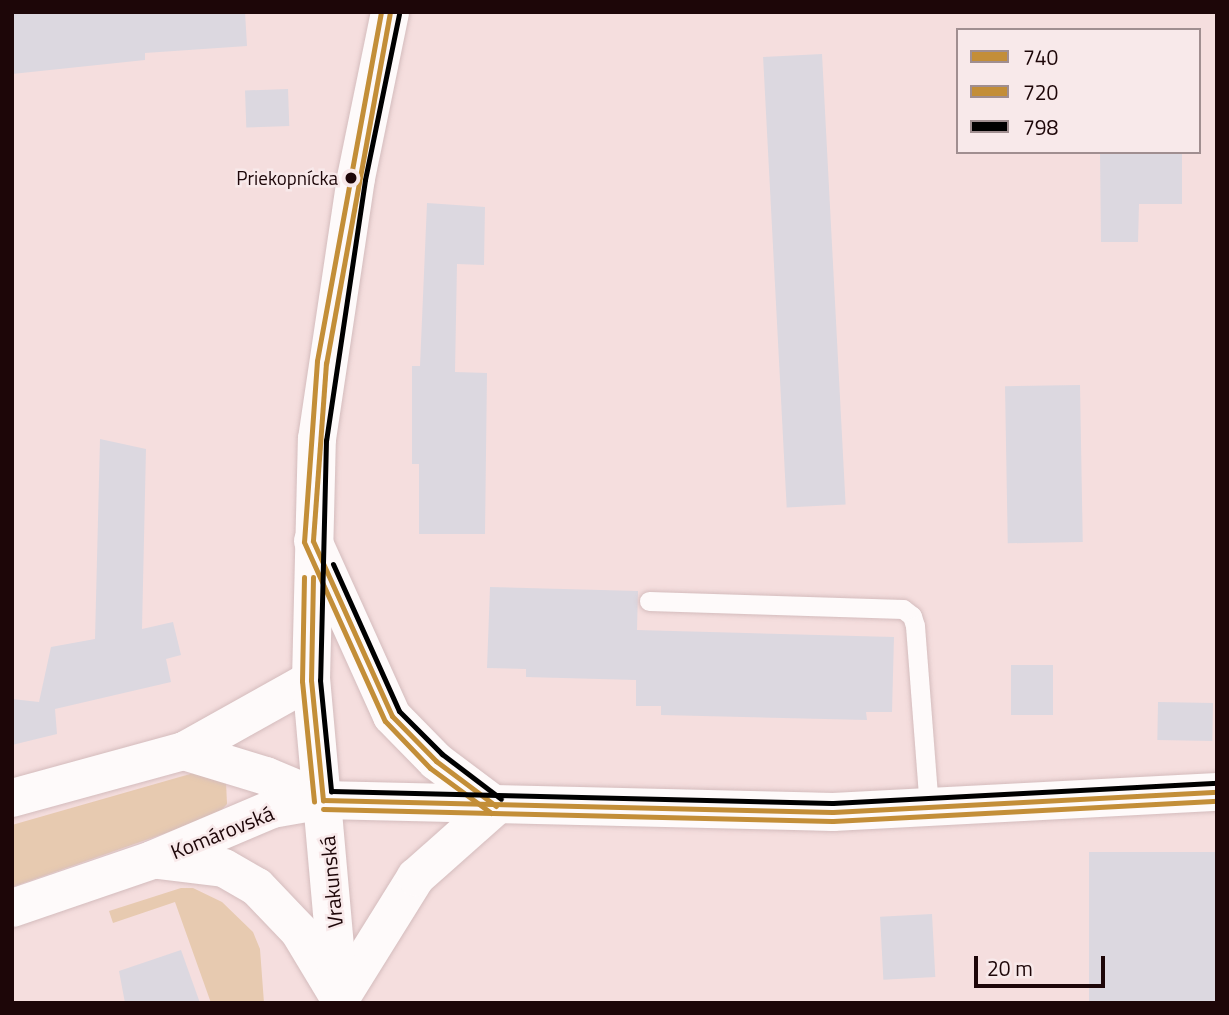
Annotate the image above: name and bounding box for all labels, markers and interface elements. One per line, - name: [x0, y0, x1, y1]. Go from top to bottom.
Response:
- legend: [956, 28, 1201, 154]
- text: 740: [1023, 41, 1058, 73]
- text: 720: [1023, 76, 1058, 108]
- text: 798: [1023, 111, 1058, 143]
- place label: Priekopnícka: [236, 167, 338, 189]
- marker: Priekopnícka: [344, 171, 358, 185]
- street label: Komárovská: [167, 800, 277, 864]
- street label: Vrakunská: [314, 835, 348, 929]
- scale bar: [977, 942, 1108, 986]
- text: 20 m: [987, 952, 1033, 984]

